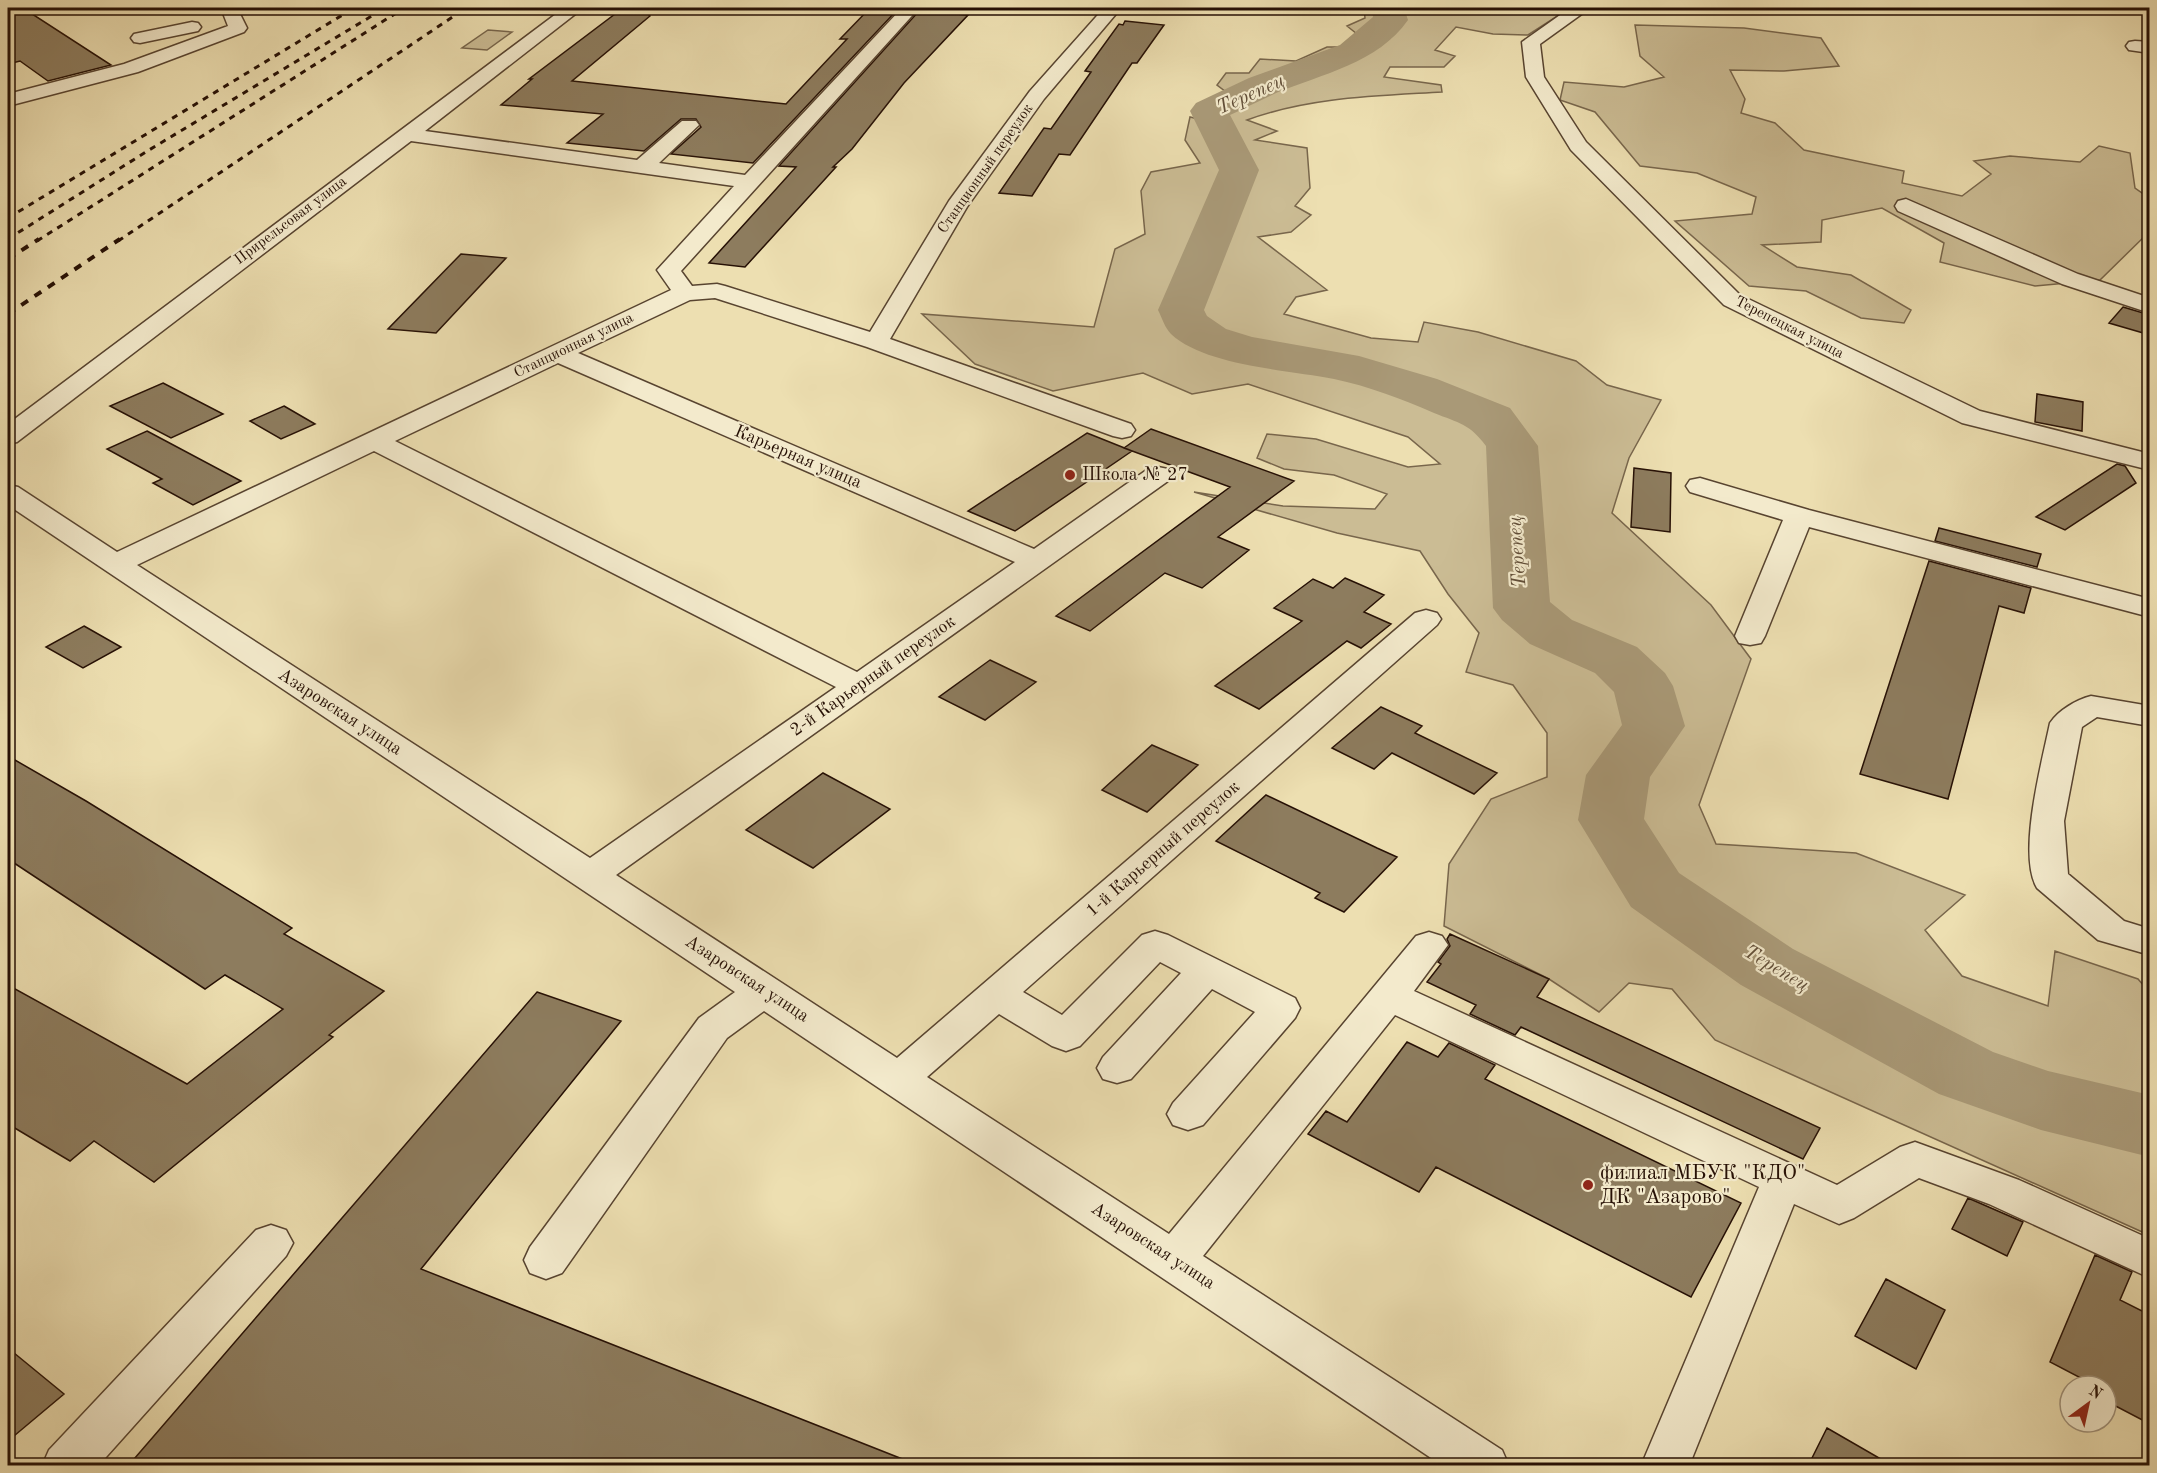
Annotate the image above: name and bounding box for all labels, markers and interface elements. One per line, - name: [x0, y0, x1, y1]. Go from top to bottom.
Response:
- water label: Терепец: [1214, 71, 1288, 119]
- street label: Станционный переулок: [936, 101, 1037, 237]
- street label: Прирельсовая улица: [232, 174, 350, 268]
- street label: Терепецкая улица: [1732, 294, 1846, 362]
- street label: Станционная улица: [512, 310, 637, 381]
- street label: Карьерная улица: [732, 422, 864, 492]
- place label: Школа № 27: [1082, 466, 1188, 484]
- marker: Школа № 27: [1063, 468, 1077, 482]
- water label: Терепец: [1506, 515, 1530, 589]
- street label: 2-й Карьерный переулок: [787, 612, 959, 740]
- street label: Азаровская улица: [275, 665, 405, 759]
- street label: 1-й Карьерный переулок: [1083, 778, 1243, 920]
- street label: Азаровская улица: [682, 932, 812, 1026]
- water label: Терепец: [1740, 942, 1812, 996]
- place label: филиал МБУК "КДО" ДК "Азарово": [1600, 1163, 1805, 1208]
- marker: филиал МБУК "КДО" ДК "Азарово": [1581, 1178, 1595, 1192]
- street label: Азаровская улица: [1088, 1199, 1218, 1293]
- north arrow: [2058, 1374, 2118, 1434]
- text: N: [2086, 1383, 2105, 1404]

